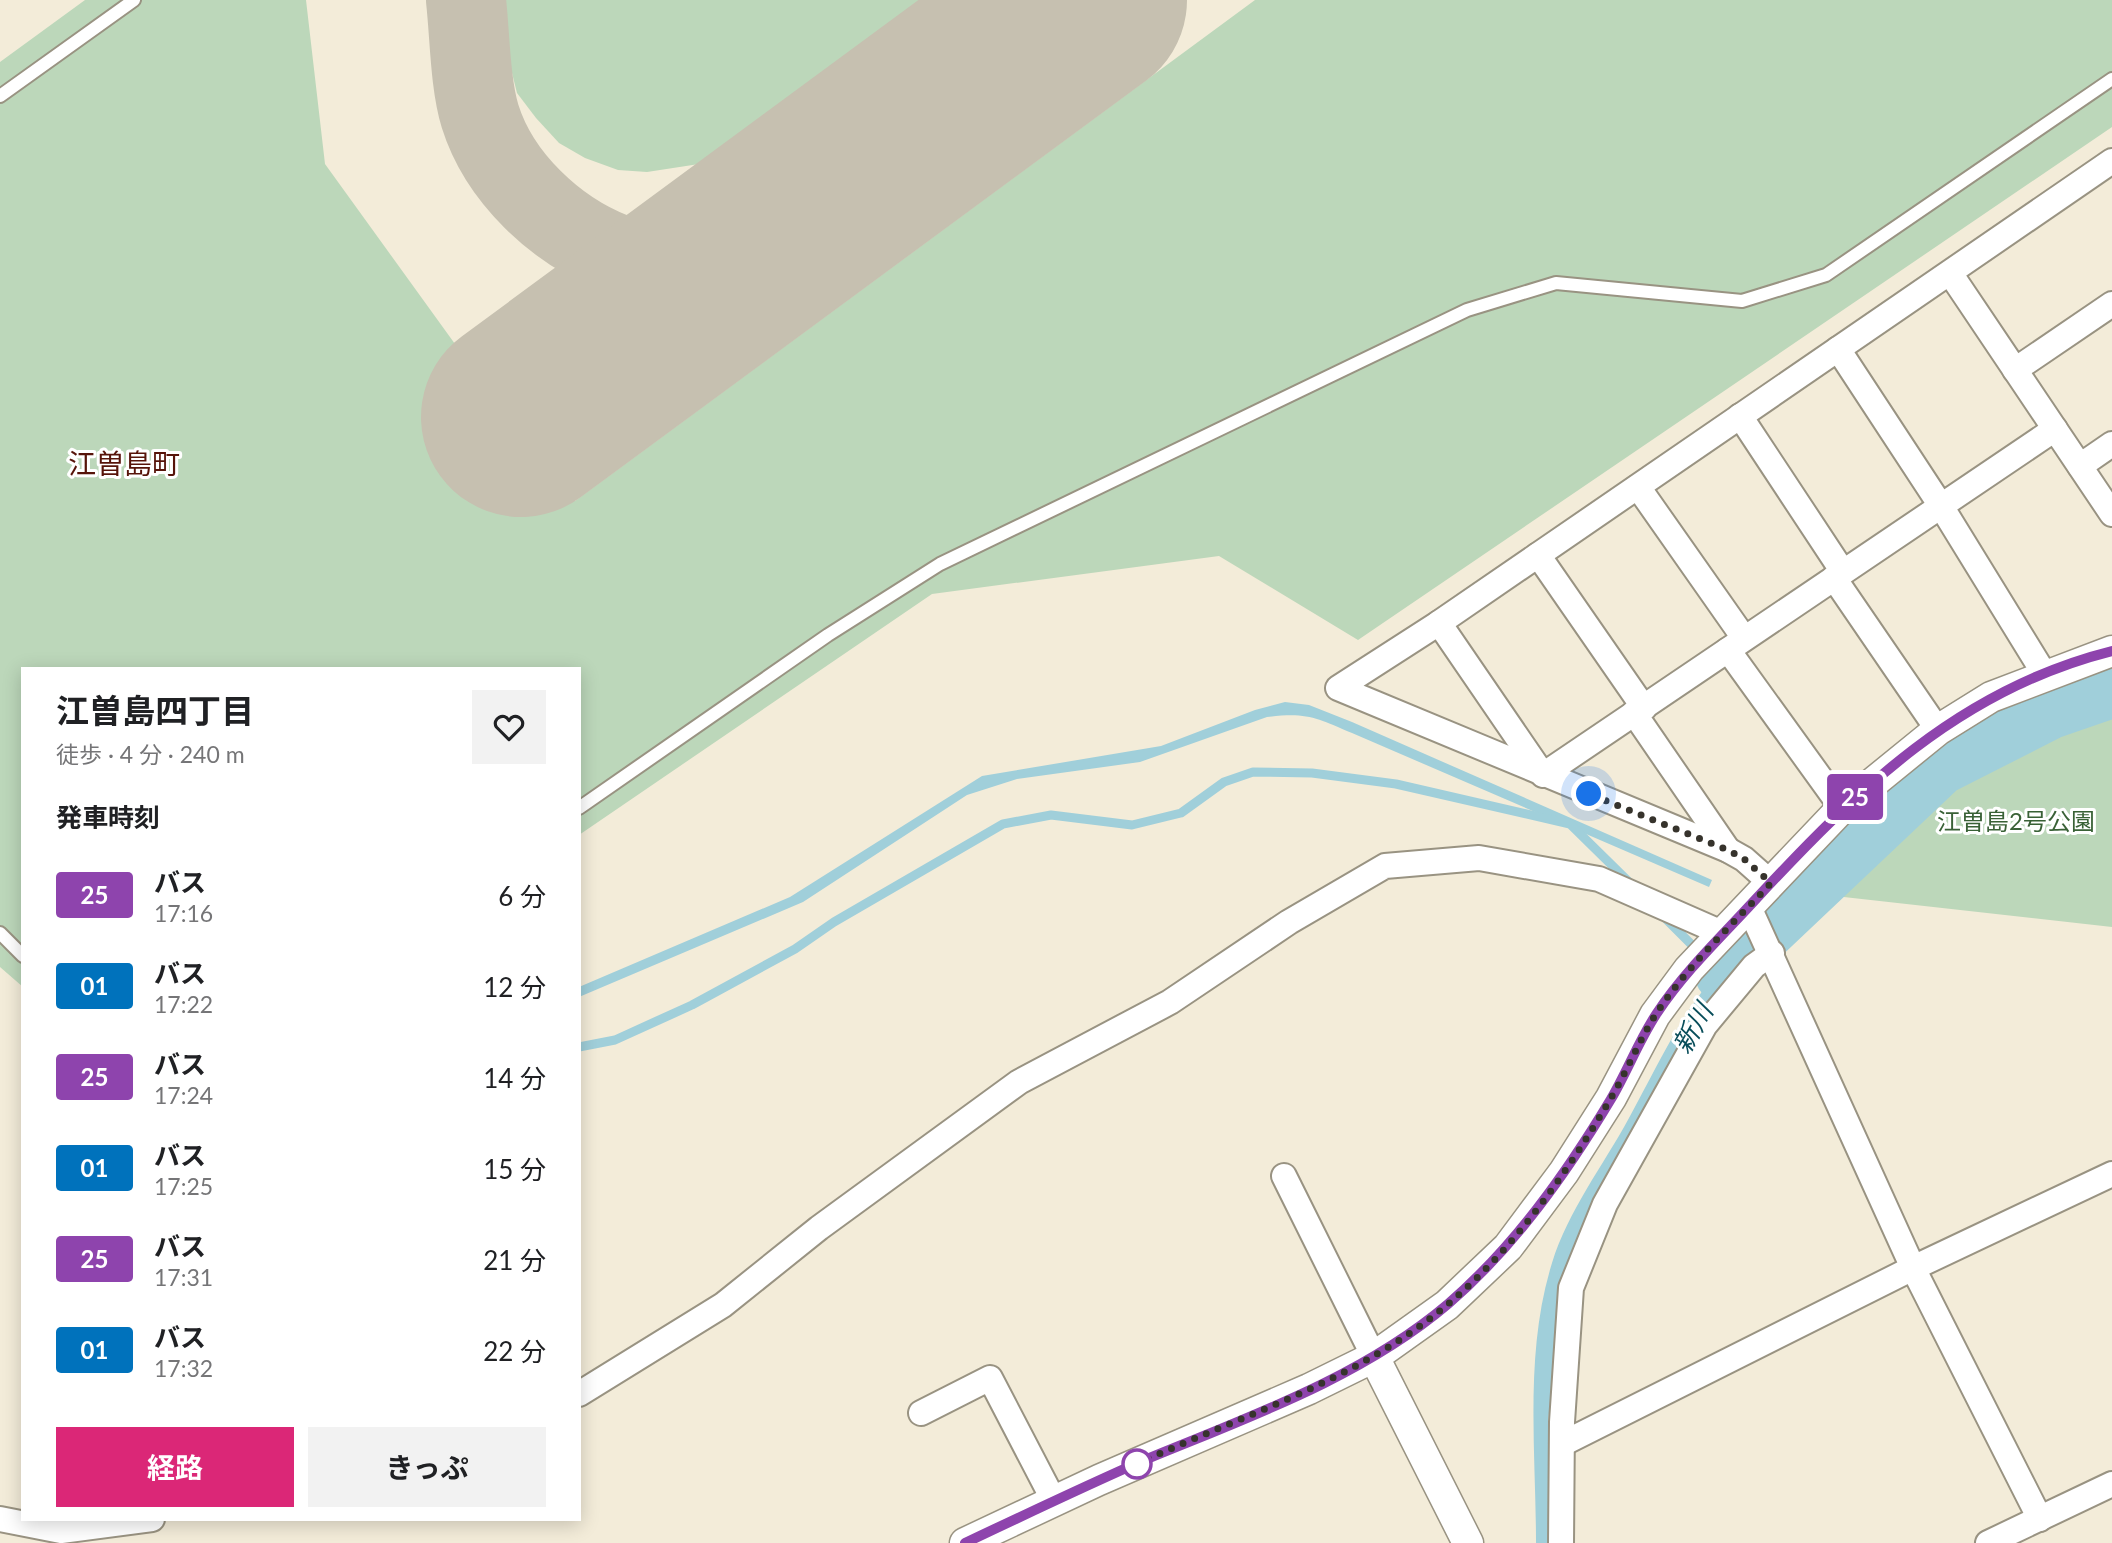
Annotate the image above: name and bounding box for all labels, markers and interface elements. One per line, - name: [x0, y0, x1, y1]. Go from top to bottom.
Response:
- district label: 江曽島町: [68, 446, 180, 480]
- text: 江曽島四丁目: [56, 690, 254, 730]
- button: heart: [472, 690, 546, 764]
- text: 徒歩 · 4 分 · 240 m: [56, 740, 245, 768]
- line badge: 25: [1824, 774, 1886, 820]
- your location: [1571, 776, 1606, 811]
- text: 25: [1841, 782, 1869, 811]
- text: 発車時刻: [56, 801, 160, 833]
- park label: 江曽島2号公園: [1937, 806, 2095, 835]
- text: バス: [154, 866, 206, 898]
- text: 25: [81, 880, 108, 909]
- text: 6 分: [498, 880, 546, 912]
- text: 17:16: [154, 899, 213, 927]
- text: バス: [154, 957, 206, 989]
- text: 01: [81, 971, 108, 1000]
- text: 12 分: [483, 971, 546, 1003]
- text: 17:22: [154, 990, 213, 1018]
- water label: 新川: [1665, 995, 1720, 1059]
- text: バス: [154, 1048, 206, 1080]
- text: 25: [81, 1062, 108, 1091]
- text: 14 分: [483, 1062, 546, 1094]
- text: 17:24: [154, 1081, 213, 1109]
- text: バス: [154, 1139, 206, 1171]
- text: 01: [81, 1153, 108, 1182]
- text: 15 分: [483, 1153, 546, 1185]
- text: 17:25: [154, 1172, 213, 1200]
- text: バス: [154, 1230, 206, 1262]
- text: 25: [81, 1244, 108, 1273]
- text: 21 分: [483, 1244, 546, 1276]
- text: 17:31: [154, 1263, 213, 1291]
- text: バス: [154, 1321, 206, 1353]
- text: 01: [81, 1335, 108, 1364]
- text: 22 分: [483, 1335, 546, 1367]
- text: 17:32: [154, 1354, 213, 1382]
- button: 経路: [56, 1427, 294, 1507]
- button: きっぷ: [308, 1427, 546, 1507]
- unlabelled marker: [1122, 1449, 1152, 1479]

